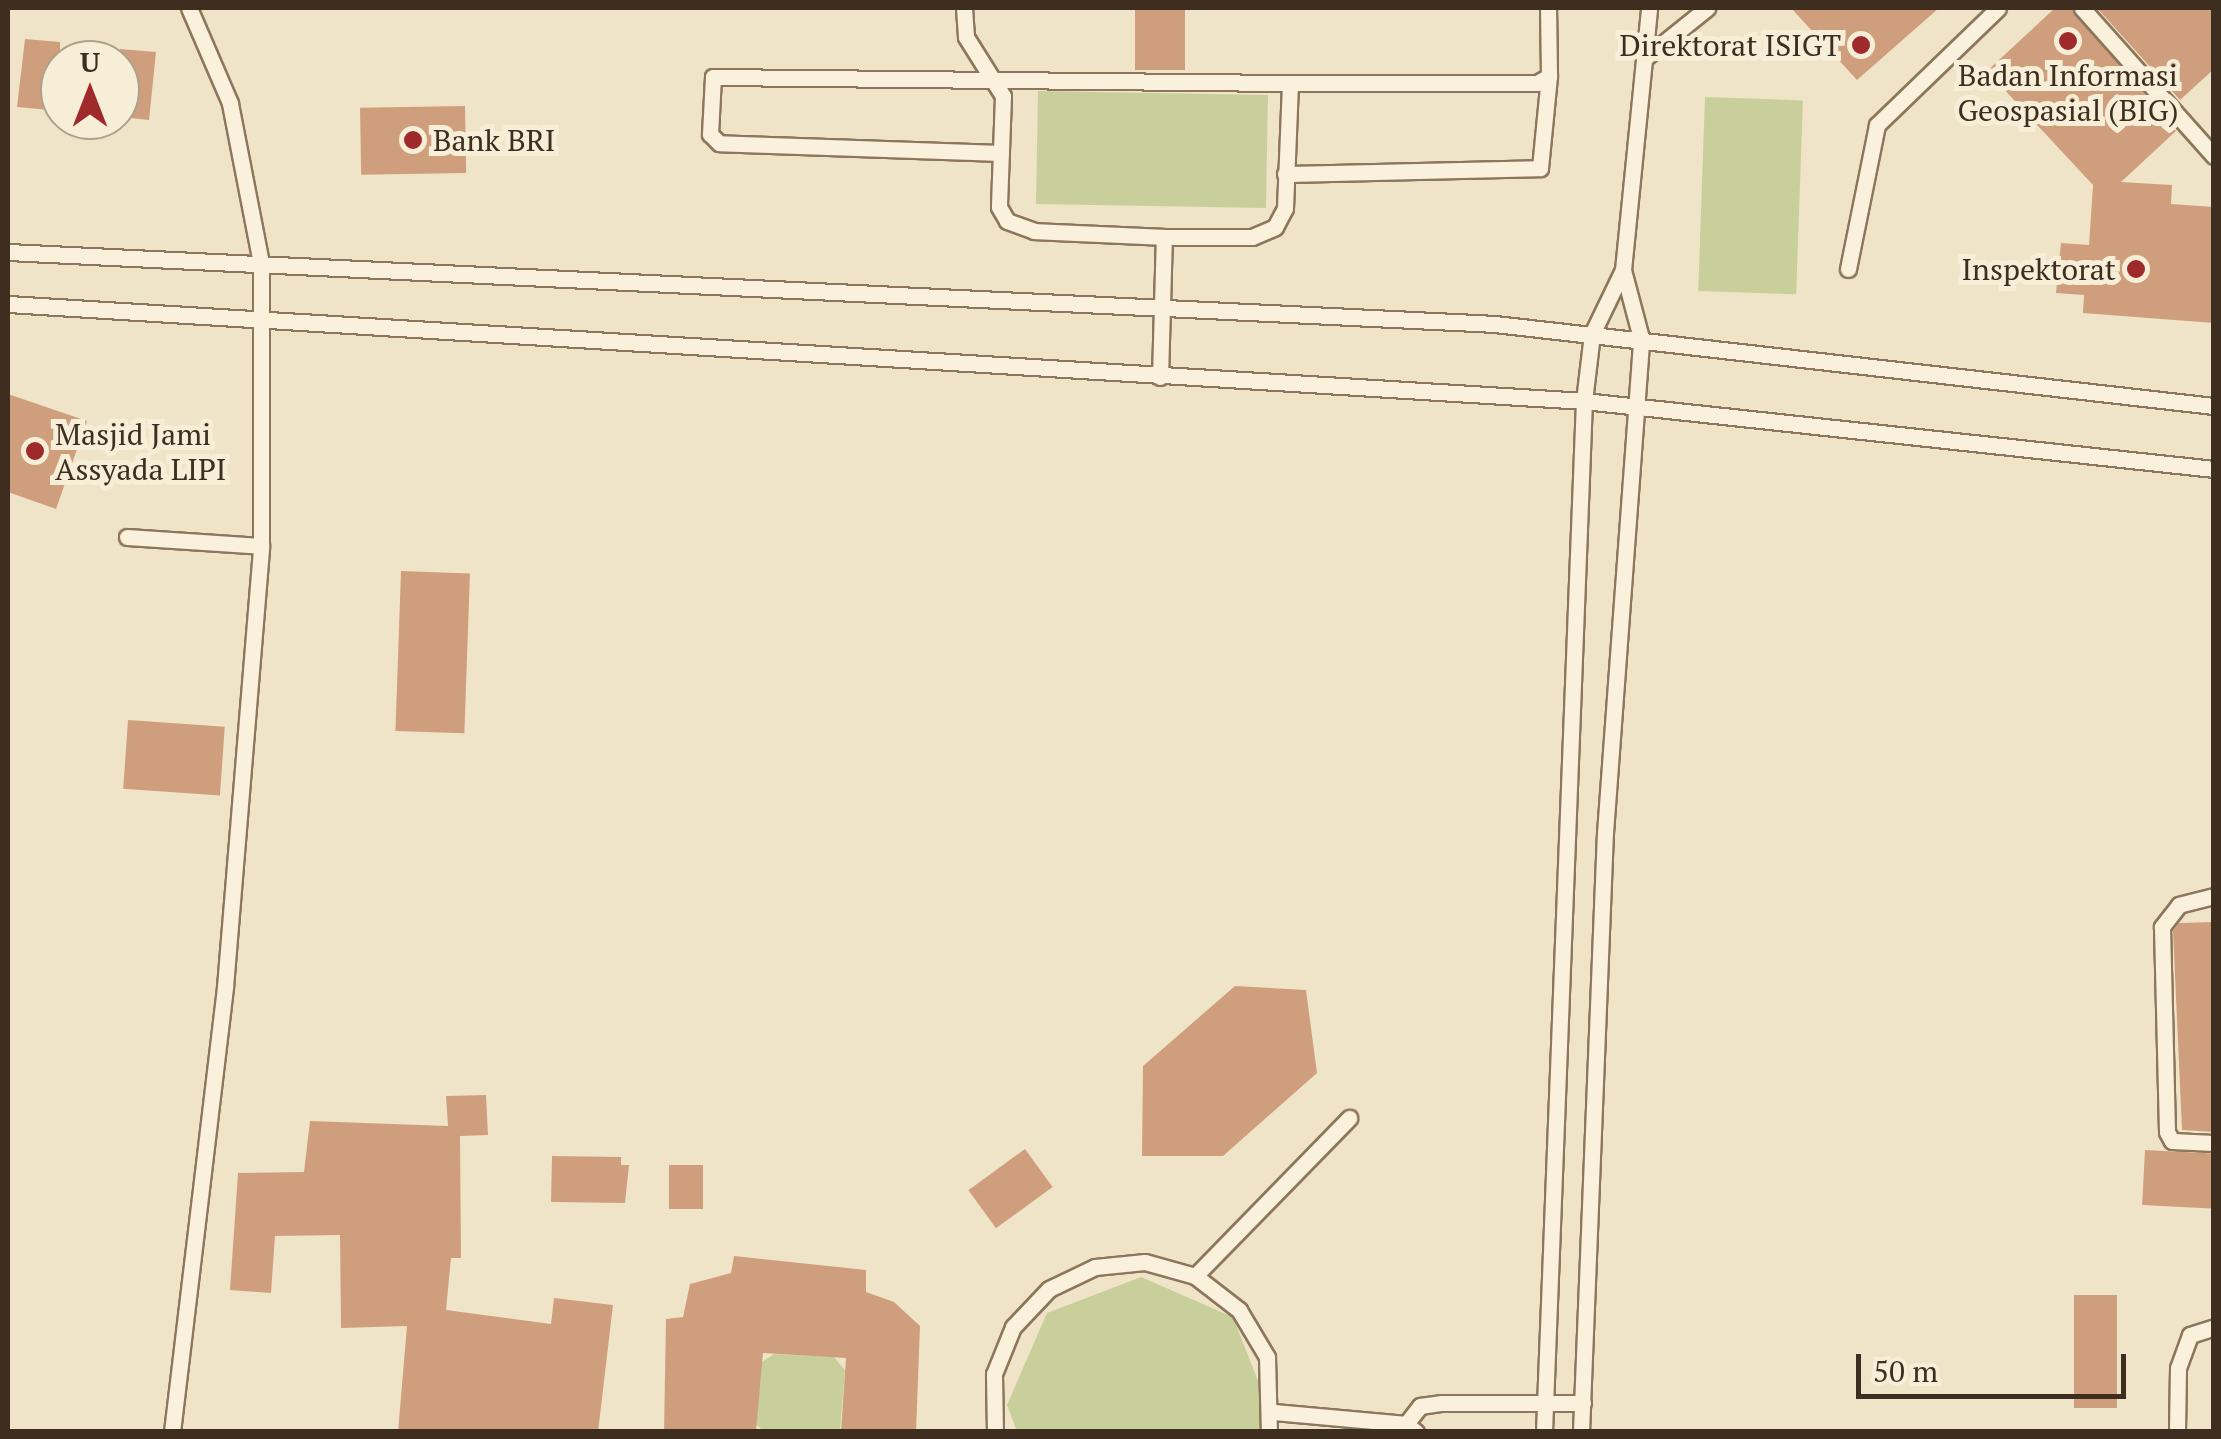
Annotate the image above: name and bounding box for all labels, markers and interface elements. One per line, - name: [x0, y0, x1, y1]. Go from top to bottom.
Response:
- place label: Direktorat ISIGT: [1619, 27, 1841, 63]
- marker: Badan Informasi Geospasial (BIG): [2057, 30, 2079, 52]
- marker: Direktorat ISIGT: [1850, 34, 1872, 56]
- north arrow: [40, 40, 140, 140]
- text: U: [80, 43, 100, 80]
- place label: Badan Informasi Geospasial (BIG): [1957, 57, 2179, 128]
- place label: Bank BRI: [433, 122, 555, 158]
- marker: Bank BRI: [402, 129, 424, 151]
- place label: Inspektorat: [1962, 251, 2116, 287]
- marker: Inspektorat: [2125, 258, 2147, 280]
- place label: Masjid Jami Assyada LIPI: [55, 416, 226, 486]
- marker: Masjid Jami Assyada LIPI: [24, 440, 46, 462]
- scale bar: [1861, 1334, 2131, 1396]
- text: 50 m: [1873, 1351, 1938, 1391]

